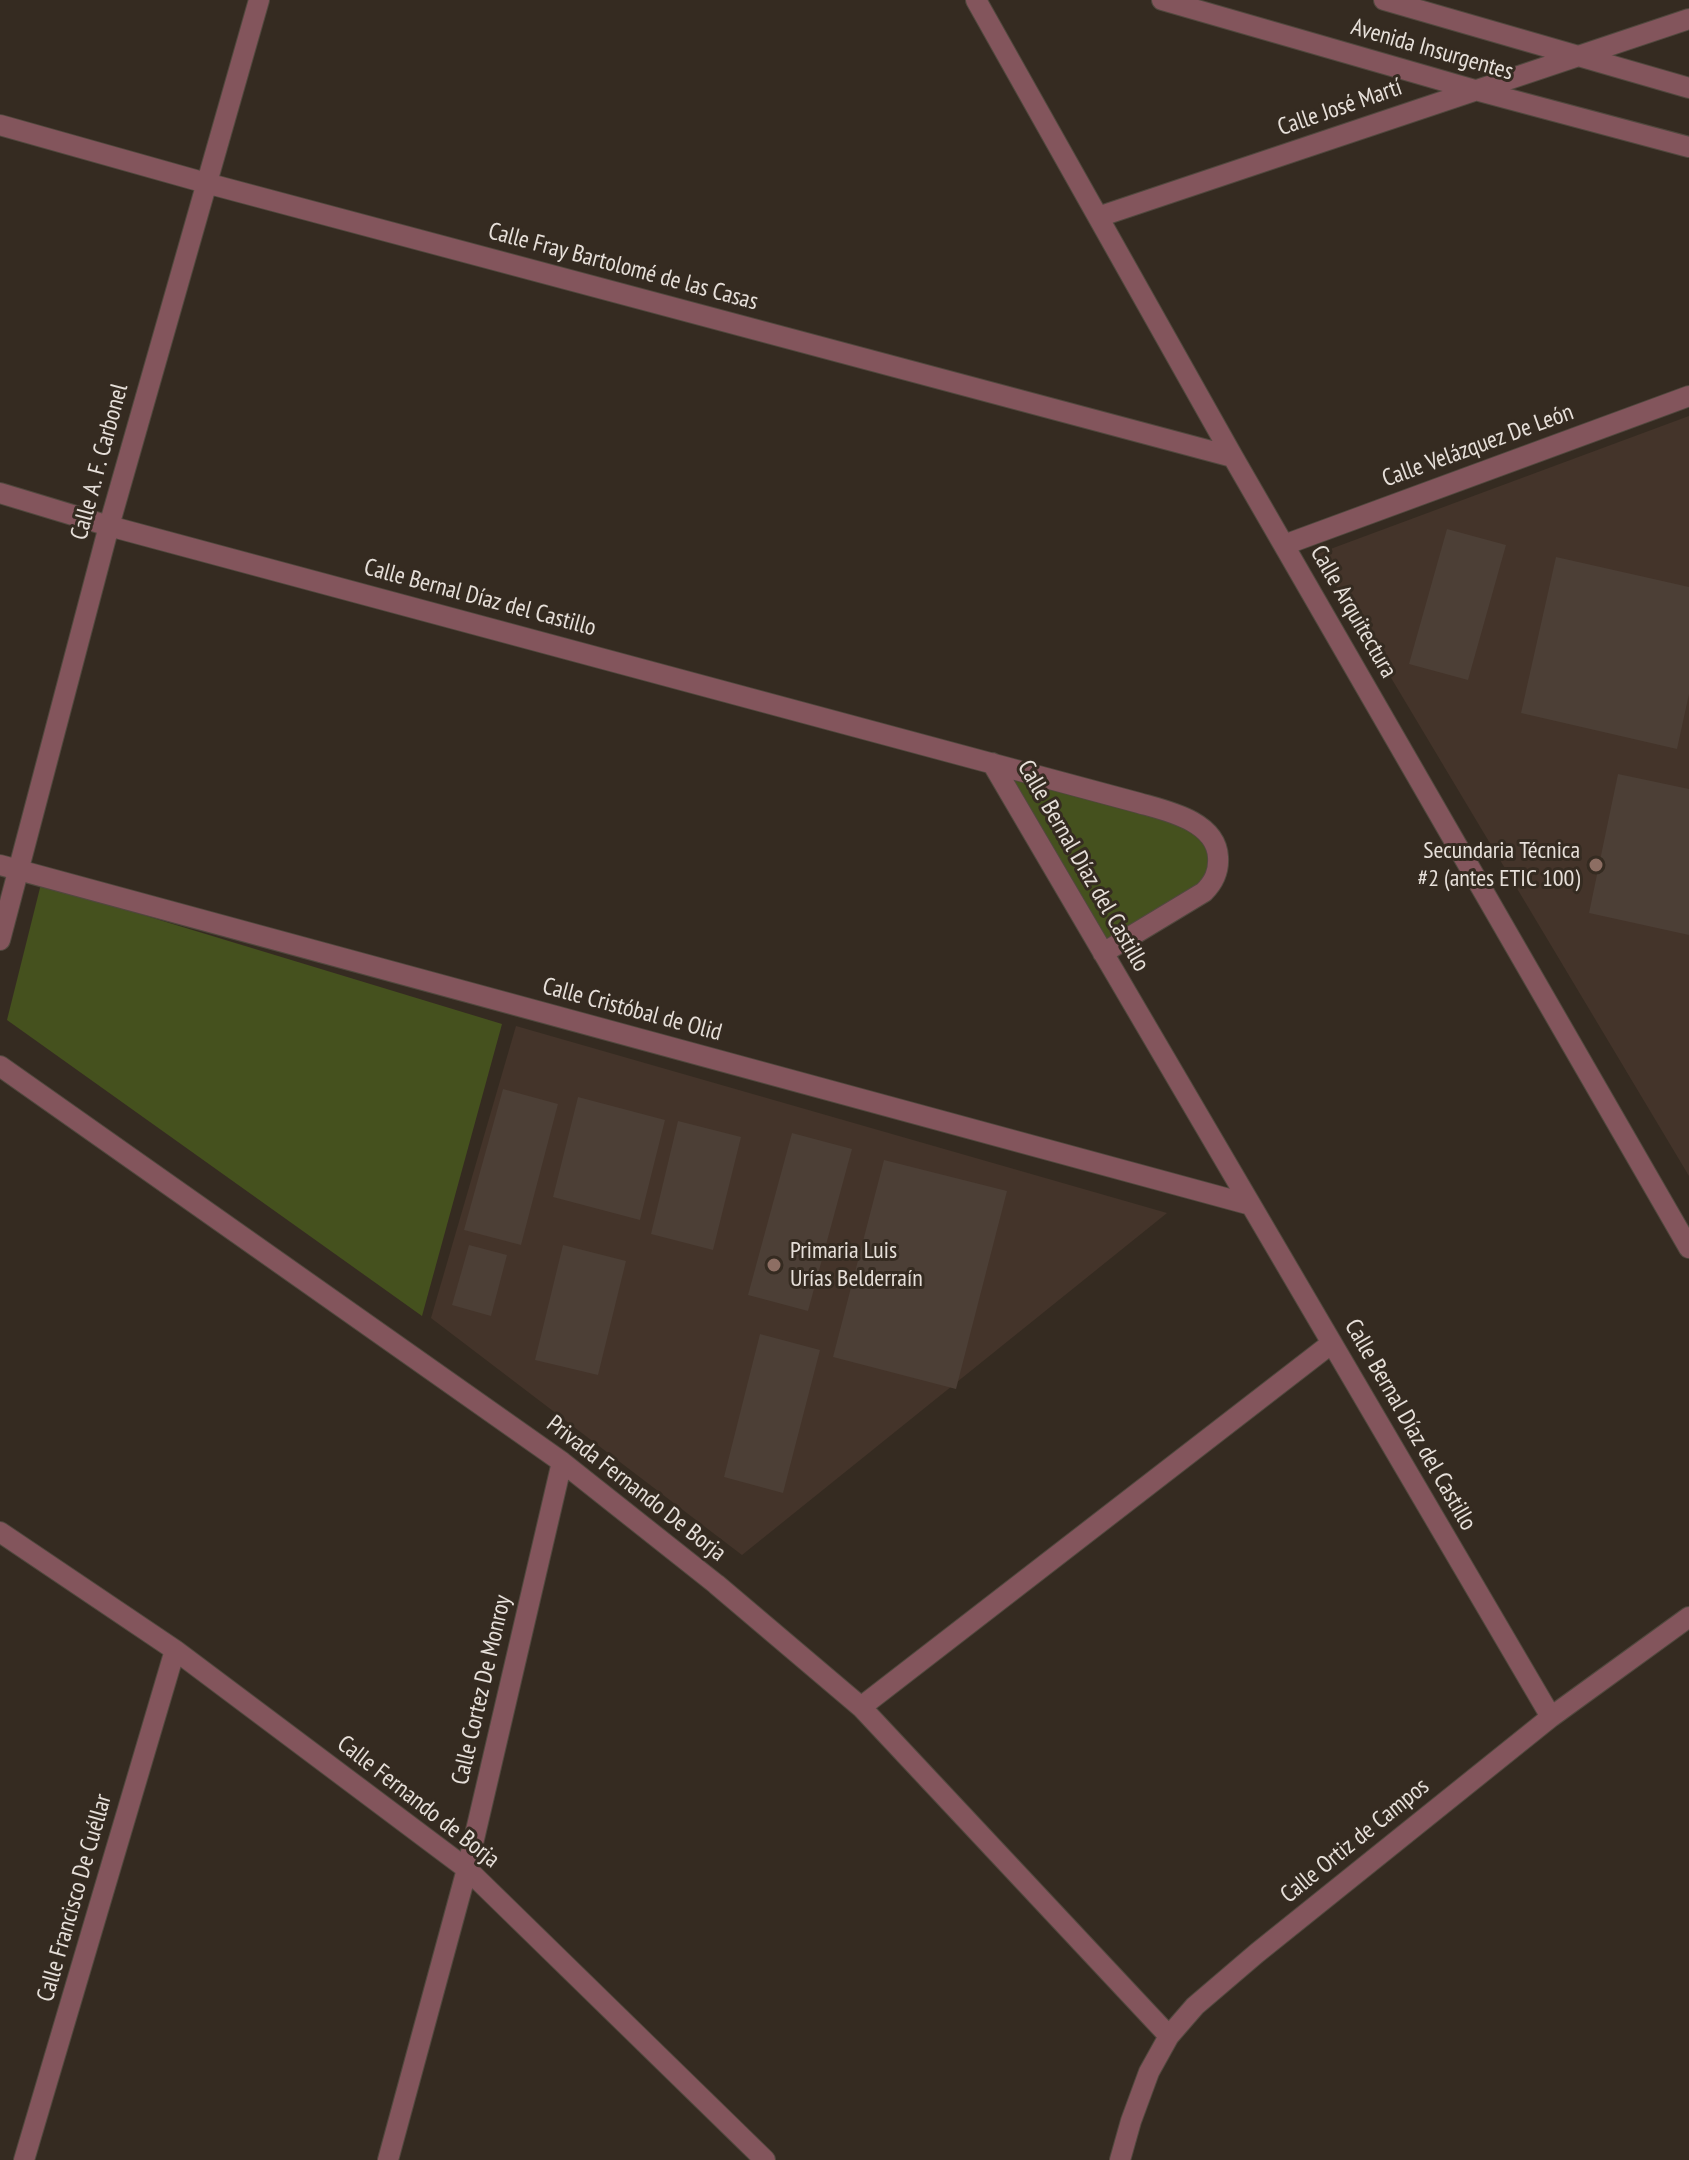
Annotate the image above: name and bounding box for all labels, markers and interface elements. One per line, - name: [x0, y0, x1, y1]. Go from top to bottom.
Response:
- street label: Avenida Insurgentes: [1348, 13, 1516, 87]
- street label: Calle José Martí: [1274, 73, 1406, 143]
- street label: Calle Fray Bartolomé de las Casas: [485, 217, 761, 317]
- street label: Calle A. F. Carbonel: [65, 381, 135, 543]
- street label: Calle Velázquez De León: [1379, 398, 1577, 494]
- street label: Calle Arquitectura: [1303, 541, 1403, 683]
- street label: Calle Bernal Díaz del Castillo: [361, 553, 599, 643]
- street label: Calle Bernal Díaz del Castillo: [1011, 755, 1155, 977]
- place label: Secundaria Técnica #2 (antes ETIC 100): [1417, 837, 1580, 893]
- marker: Secundaria Técnica #2 (antes ETIC 100): [1587, 856, 1605, 874]
- street label: Calle Cristóbal de Olid: [539, 972, 725, 1048]
- place label: Primaria Luis Urías Belderraín: [790, 1237, 923, 1293]
- marker: Primaria Luis Urías Belderraín: [765, 1256, 783, 1274]
- street label: Calle Bernal Díaz del Castillo: [1338, 1314, 1482, 1536]
- street label: Privada Fernando De Borja: [541, 1410, 731, 1568]
- street label: Calle Cortez De Monroy: [446, 1592, 518, 1788]
- street label: Calle Fernando de Borja: [331, 1730, 505, 1874]
- street label: Calle Ortiz de Campos: [1275, 1772, 1435, 1910]
- street label: Calle Francisco De Cuéllar: [32, 1791, 118, 2005]

